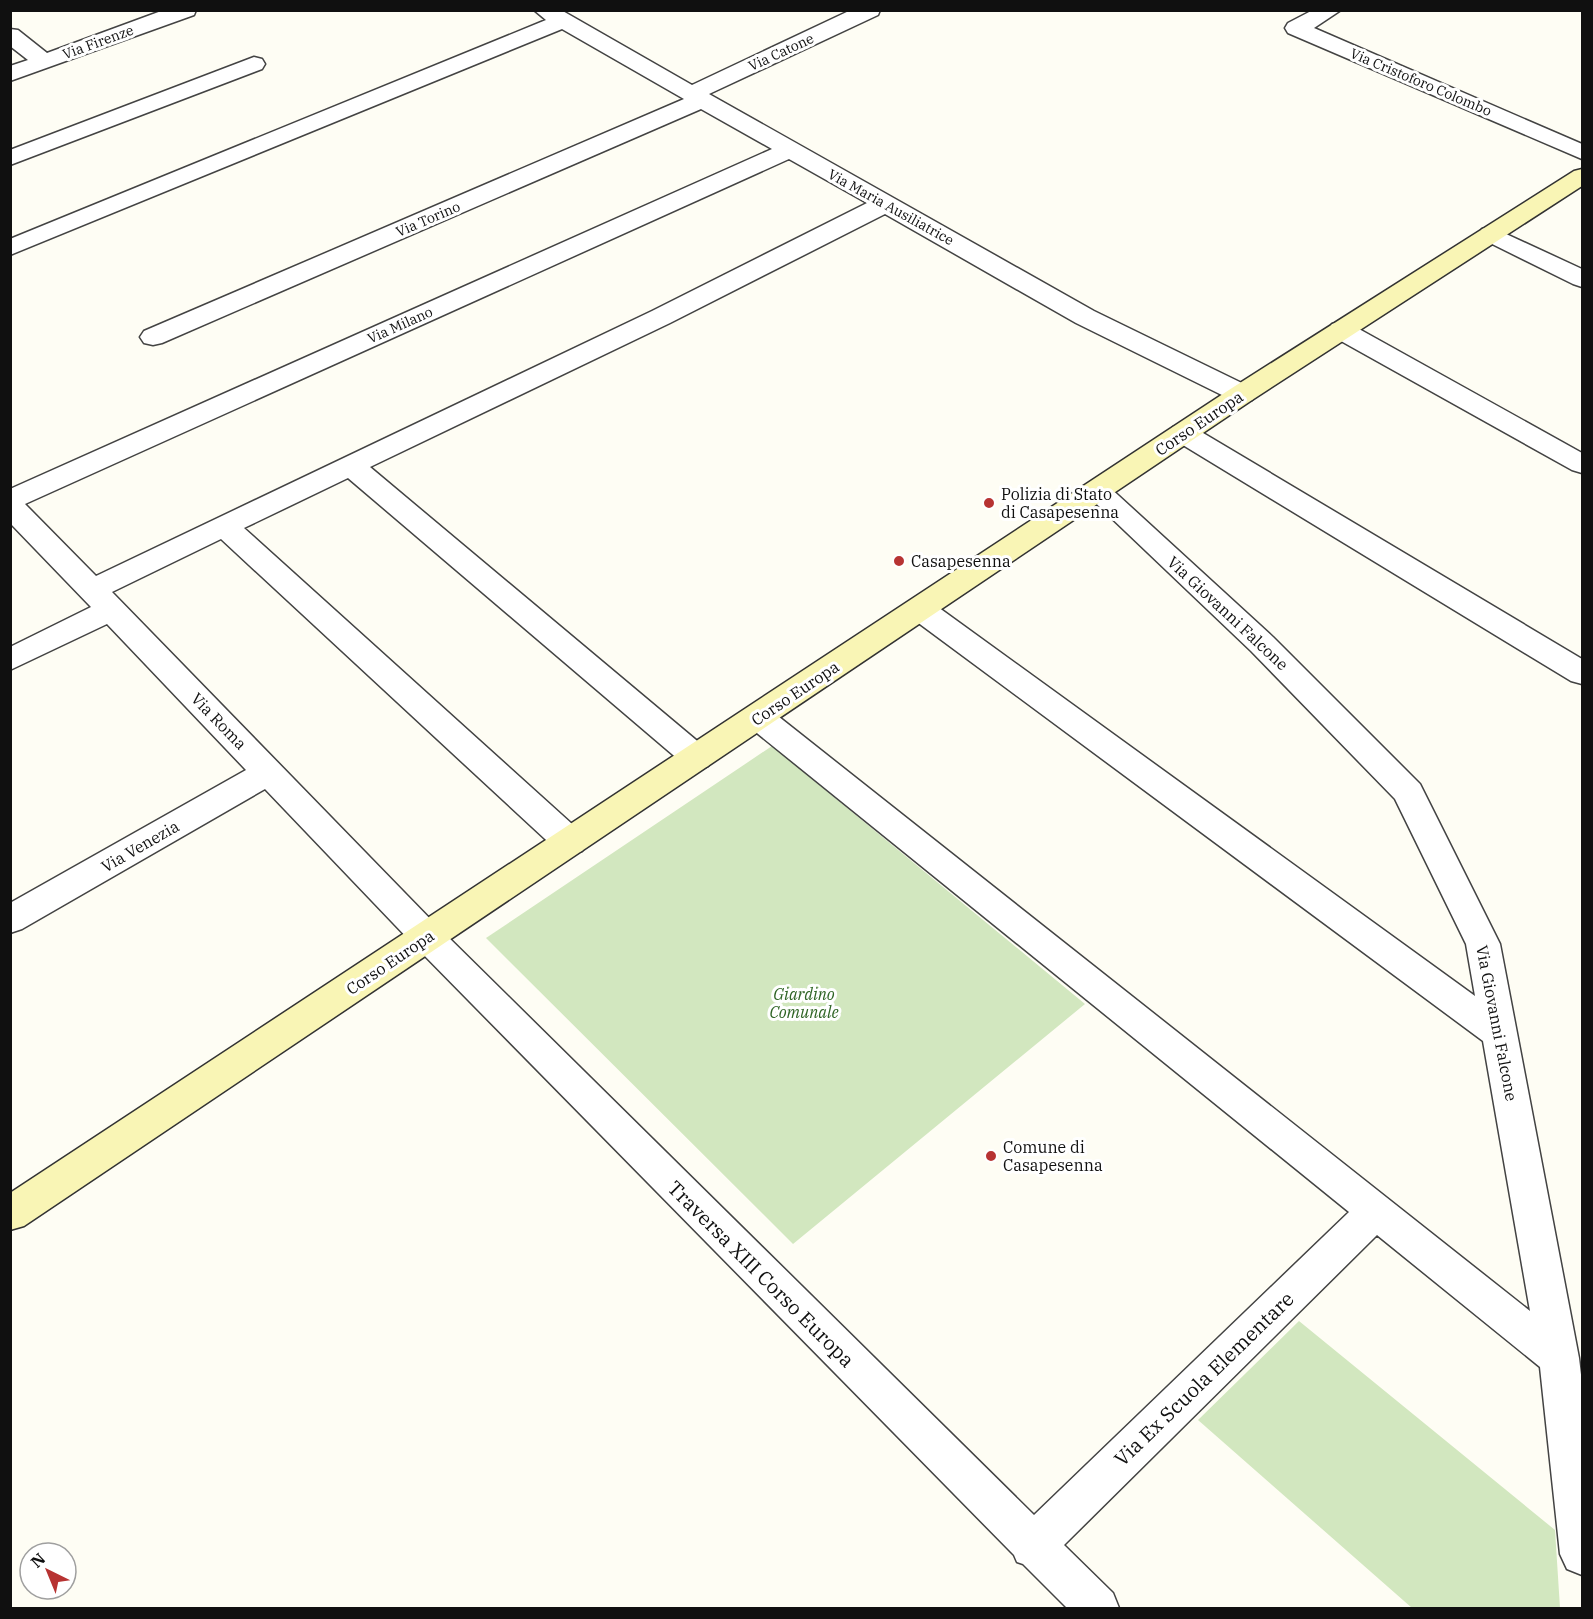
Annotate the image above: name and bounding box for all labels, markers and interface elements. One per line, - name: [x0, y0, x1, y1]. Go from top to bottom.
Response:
- street label: Via Firenze: [60, 21, 136, 63]
- street label: Via Catone: [745, 29, 817, 75]
- street label: Via Cristoforo Colombo: [1348, 44, 1495, 120]
- street label: Via Maria Ausiliatrice: [825, 165, 957, 249]
- street label: Via Torino: [393, 197, 463, 241]
- street label: Via Milano: [365, 303, 436, 347]
- street label: Corso Europa: [1151, 386, 1247, 460]
- place label: Polizia di Stato di Casapesenna: [1001, 484, 1119, 522]
- marker: Polizia di Stato di Casapesenna: [982, 496, 996, 510]
- place label: Casapesenna: [911, 551, 1011, 571]
- street label: Via Giovanni Falcone: [1163, 552, 1293, 674]
- marker: Casapesenna: [892, 554, 906, 568]
- street label: Corso Europa: [747, 656, 843, 730]
- street label: Via Roma: [187, 688, 251, 754]
- street label: Via Venezia: [97, 816, 183, 876]
- street label: Corso Europa: [342, 925, 438, 999]
- street label: Via Giovanni Falcone: [1472, 943, 1522, 1103]
- park label: Giardino Comunale: [769, 984, 839, 1022]
- place label: Comune di Casapesenna: [1003, 1137, 1103, 1175]
- marker: Comune di Casapesenna: [984, 1149, 998, 1163]
- street label: Traversa XIII Corso Europa: [662, 1174, 861, 1373]
- street label: Via Ex Scuola Elementare: [1108, 1285, 1299, 1472]
- north arrow: [18, 1541, 78, 1601]
- text: N: [26, 1548, 49, 1572]

